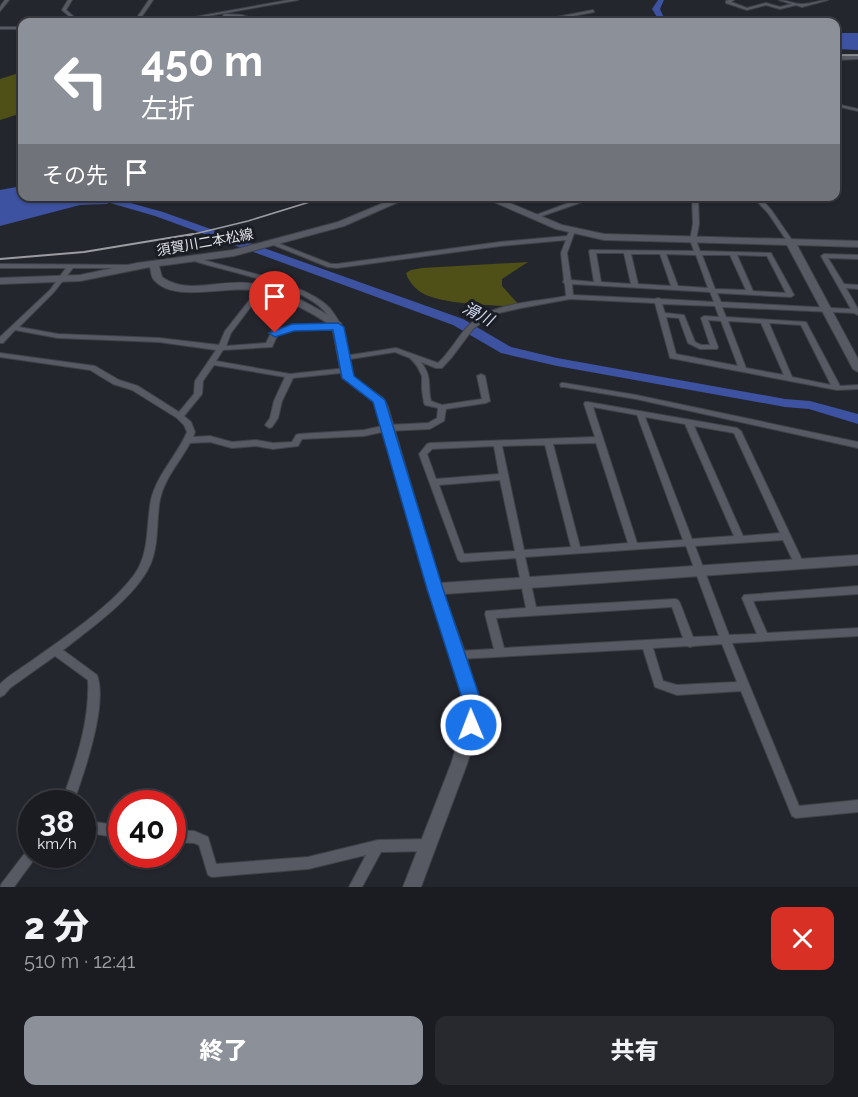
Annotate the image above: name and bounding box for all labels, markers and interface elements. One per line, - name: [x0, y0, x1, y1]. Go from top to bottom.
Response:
- text: 450 m: [141, 37, 263, 86]
- icon: left: [42, 42, 120, 120]
- text: 左折: [141, 93, 195, 124]
- icon: arrive: [120, 156, 153, 189]
- text: その先: [42, 162, 108, 188]
- street label: 須賀川二本松線: [155, 226, 255, 258]
- pin: [249, 271, 300, 333]
- icon: arrive: [258, 280, 291, 313]
- water label: 滑川: [459, 298, 498, 331]
- position arrow: [439, 693, 503, 757]
- speed limit sign: 40: [108, 790, 186, 868]
- text: 38: [40, 804, 74, 839]
- text: km/h: [37, 835, 77, 853]
- text: 2 分: [24, 905, 89, 947]
- button: close: [771, 907, 834, 970]
- text: 510 m · 12:41: [24, 949, 135, 973]
- button: 終了: [24, 1016, 423, 1085]
- button: 共有: [435, 1016, 834, 1085]

